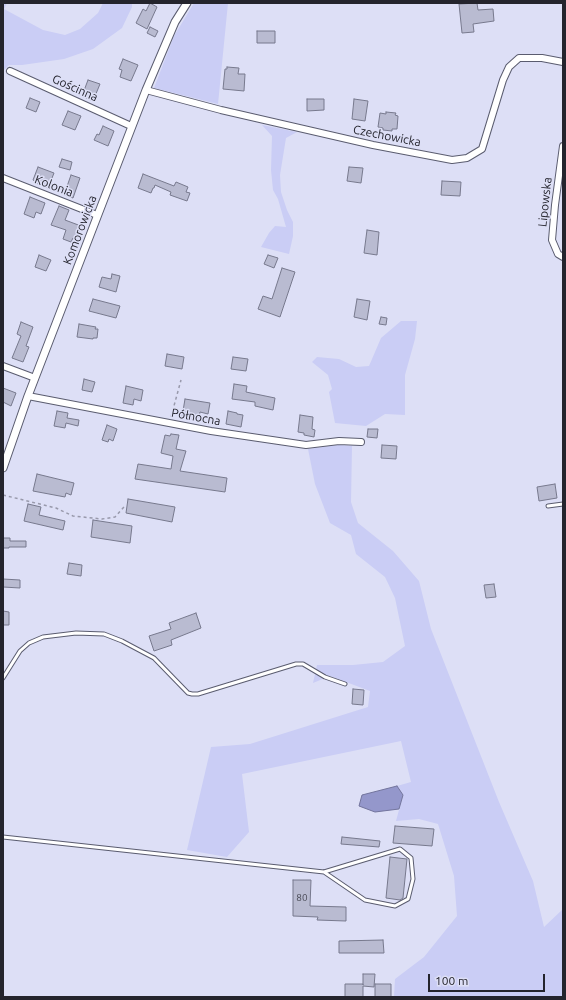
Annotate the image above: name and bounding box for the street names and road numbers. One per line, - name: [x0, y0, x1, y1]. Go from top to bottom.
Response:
- street label: Gościnna: [50, 72, 100, 104]
- street label: Czechowicka: [352, 122, 422, 150]
- street label: Kolonia: [33, 172, 75, 200]
- street label: Lipowska: [535, 176, 555, 228]
- street label: Komorowicka: [60, 193, 100, 267]
- street label: Północna: [170, 406, 222, 428]

